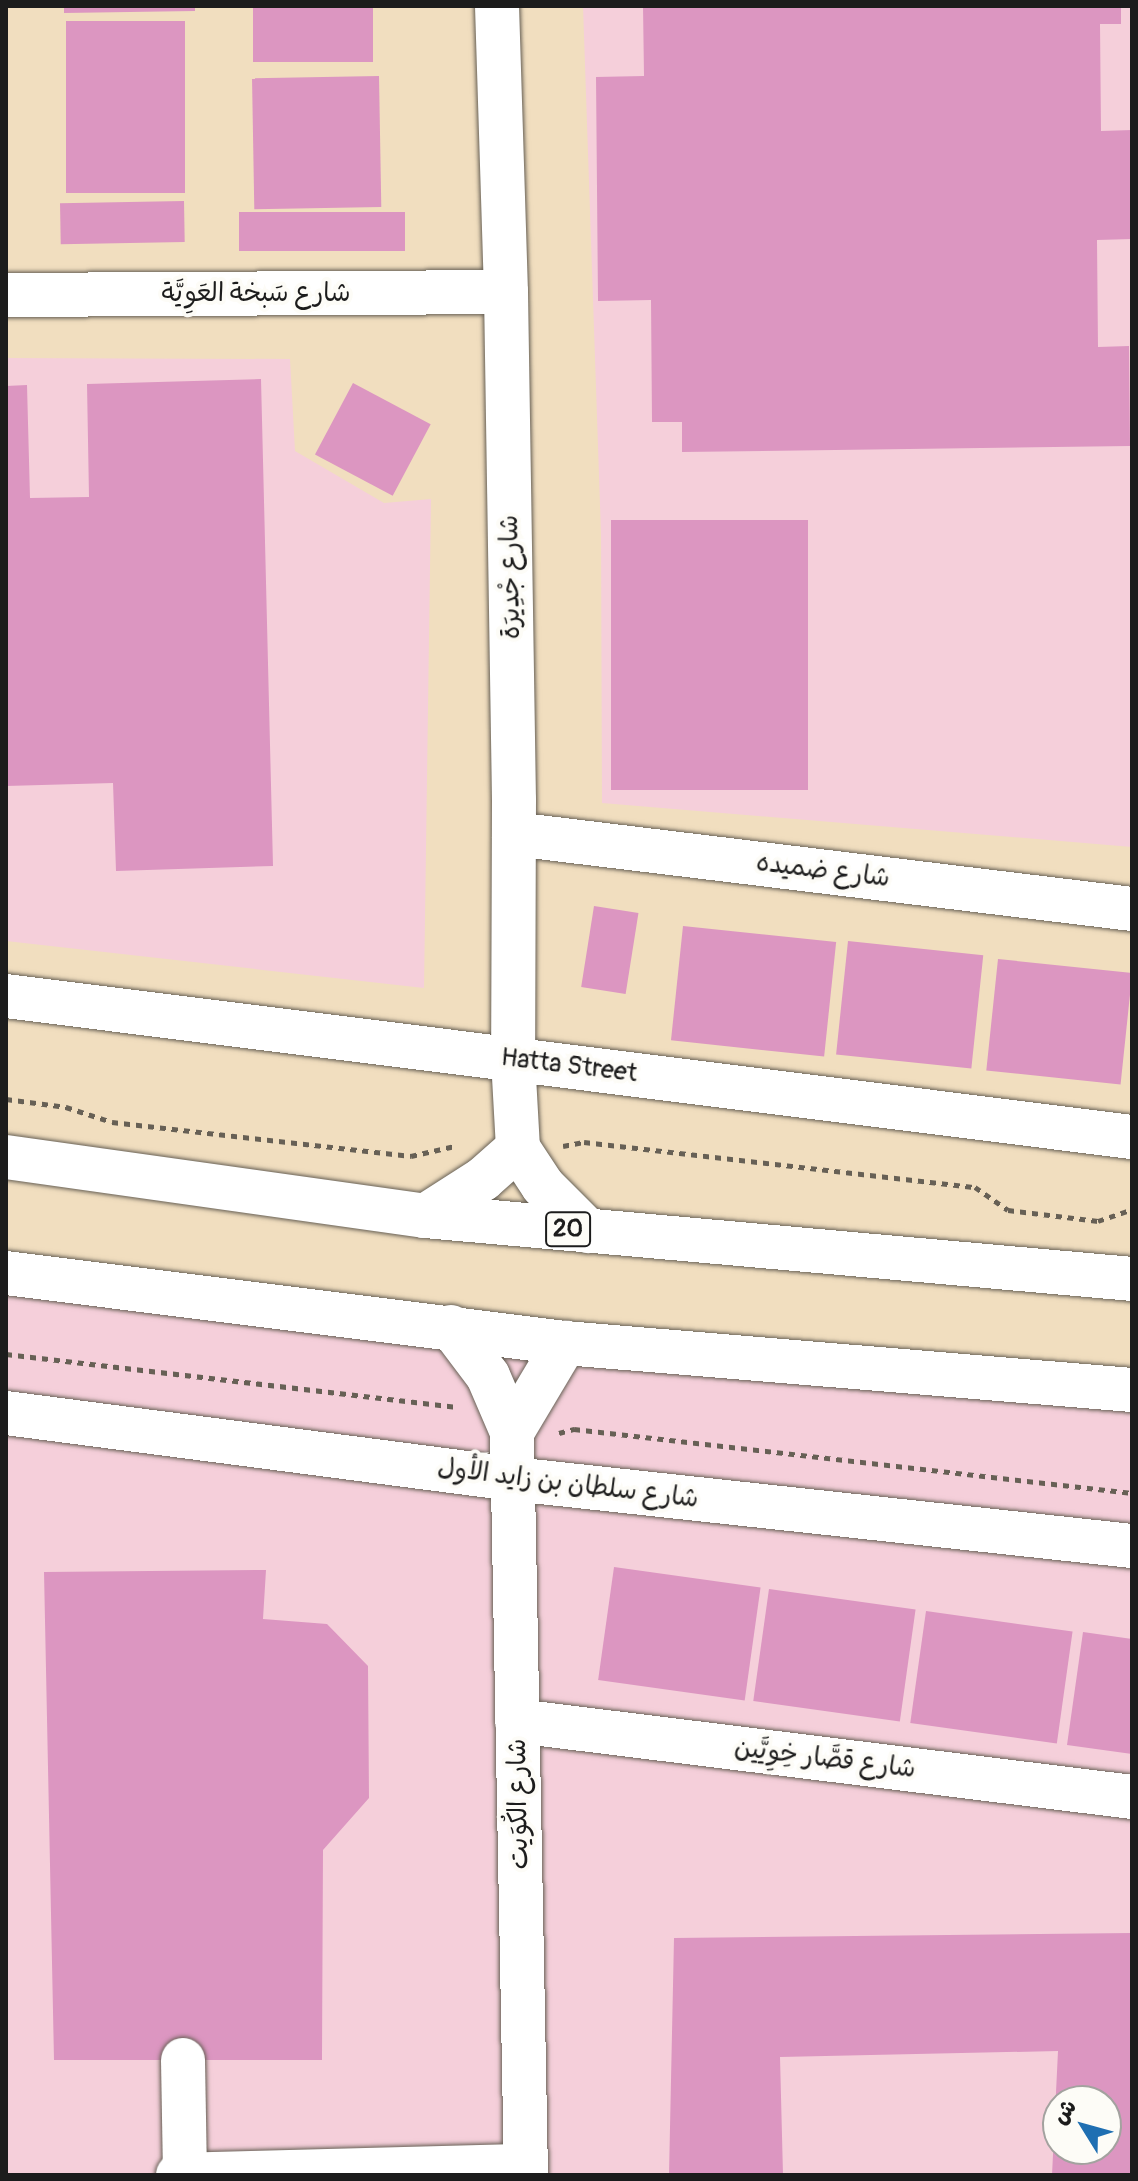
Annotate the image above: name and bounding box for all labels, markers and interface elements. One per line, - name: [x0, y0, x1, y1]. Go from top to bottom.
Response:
- street label: شارع سَبخة العَوِيَّة: [161, 278, 351, 310]
- street label: شارع جْدِيرَة: [494, 515, 528, 639]
- street label: شارع ضميده: [754, 847, 892, 895]
- street label: Hatta Street: [499, 1042, 639, 1090]
- road number: 20: [544, 1209, 592, 1249]
- street label: شارع سلطان بن زايد الأول: [436, 1453, 700, 1515]
- street label: شارع قصَّار خِوِيَّين: [733, 1732, 917, 1786]
- street label: شارع الكُوَيت: [502, 1738, 536, 1870]
- north arrow: [1042, 2085, 1122, 2165]
- text: ش: [1046, 2094, 1083, 2130]

